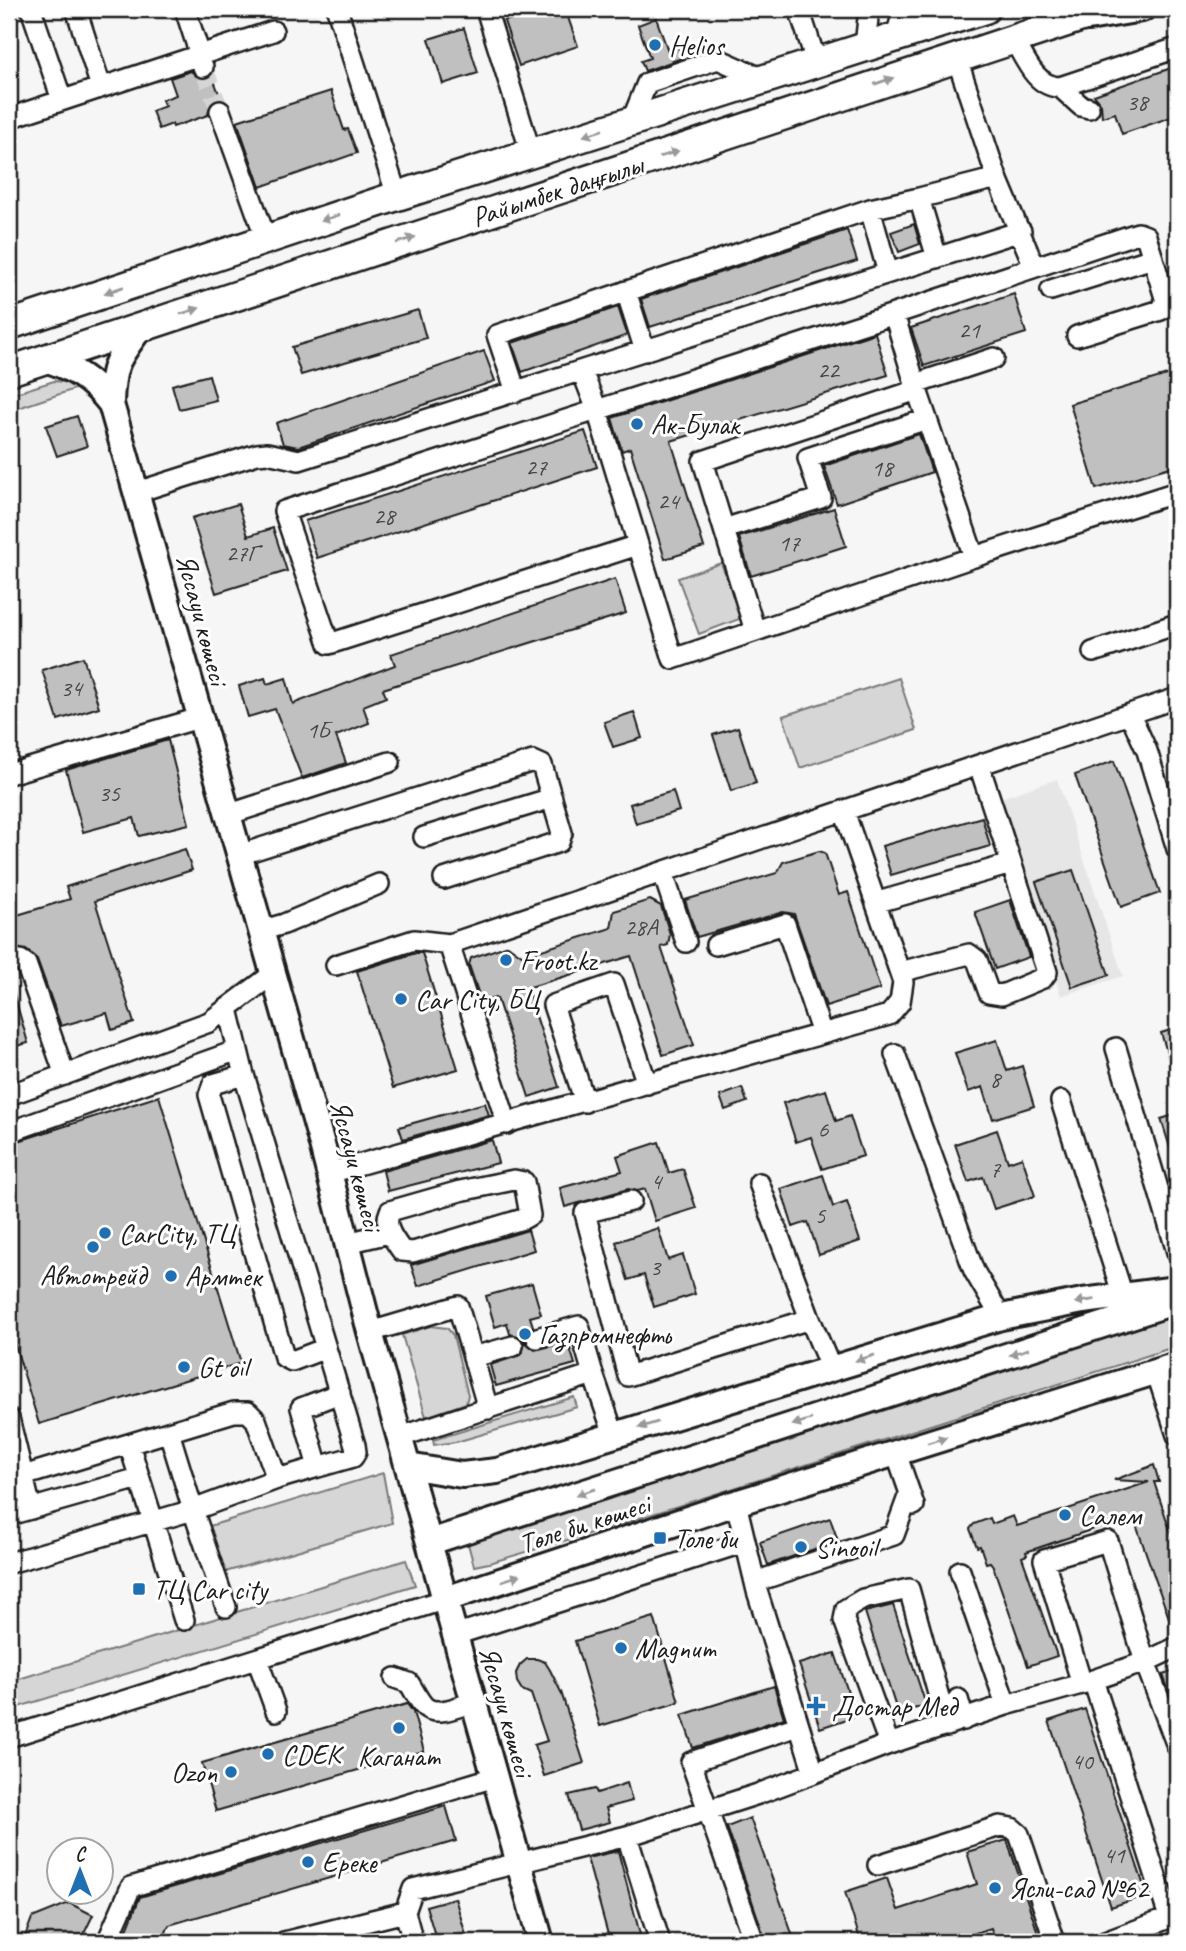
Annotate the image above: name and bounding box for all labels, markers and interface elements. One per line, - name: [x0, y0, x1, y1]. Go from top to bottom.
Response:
- place label: Helios: [669, 28, 726, 63]
- marker: Helios: [647, 37, 663, 53]
- one-way arrow: [874, 75, 895, 86]
- house number: 38: [1126, 87, 1150, 117]
- one-way arrow: [582, 128, 603, 139]
- street label: Райымбек даңғылы: [467, 146, 649, 235]
- one-way arrow: [658, 148, 679, 159]
- one-way arrow: [319, 213, 340, 224]
- one-way arrow: [396, 234, 417, 245]
- one-way arrow: [103, 285, 124, 296]
- one-way arrow: [180, 305, 201, 316]
- house number: 21: [958, 315, 981, 345]
- house number: 22: [817, 355, 841, 385]
- place label: Ак-Булак: [651, 407, 742, 442]
- marker: Ак-Булак: [629, 416, 645, 432]
- house number: 27: [525, 452, 548, 482]
- house number: 18: [871, 453, 895, 483]
- house number: 24: [657, 486, 681, 516]
- house number: 28: [373, 501, 397, 531]
- house number: 17: [778, 528, 801, 558]
- house number: 27Г: [226, 538, 263, 568]
- street label: Яссауи көшесі: [168, 550, 238, 692]
- house number: 34: [60, 673, 84, 703]
- house number: 1Б: [306, 715, 333, 745]
- house number: 35: [98, 778, 121, 808]
- house number: 28А: [624, 912, 659, 942]
- place label: Froot.kz: [520, 943, 598, 978]
- marker: Froot.kz: [498, 952, 514, 968]
- place label: Car City, БЦ: [415, 982, 542, 1017]
- marker: Car City, БЦ: [393, 991, 409, 1007]
- house number: 8: [990, 1064, 1003, 1094]
- street label: Яссауи көшесі: [322, 1096, 392, 1238]
- house number: 6: [818, 1114, 830, 1144]
- house number: 7: [990, 1154, 1002, 1184]
- house number: 4: [651, 1166, 664, 1196]
- house number: 5: [815, 1200, 827, 1230]
- place label: CarCity, ТЦ: [119, 1216, 238, 1251]
- marker: CarCity, ТЦ: [97, 1225, 113, 1241]
- marker: Автотрейд: [85, 1239, 101, 1255]
- house number: 3: [650, 1252, 663, 1282]
- place label: Автотрейд: [40, 1258, 149, 1293]
- place label: Армтек: [185, 1259, 264, 1294]
- marker: Армтек: [163, 1268, 179, 1284]
- one-way arrow: [1074, 1296, 1096, 1307]
- place label: Газпромнефть: [539, 1317, 673, 1353]
- marker: Газпромнефть: [517, 1326, 533, 1342]
- one-way arrow: [1008, 1348, 1029, 1358]
- place label: Gt oil: [198, 1350, 253, 1385]
- one-way arrow: [855, 1354, 876, 1364]
- marker: Gt oil: [176, 1359, 192, 1375]
- one-way arrow: [792, 1417, 813, 1428]
- one-way arrow: [637, 1420, 658, 1430]
- one-way arrow: [927, 1434, 948, 1445]
- street label: Төле би көшесі: [514, 1485, 658, 1561]
- one-way arrow: [575, 1487, 596, 1497]
- place label: Салем: [1079, 1498, 1144, 1533]
- marker: Салем: [1057, 1507, 1073, 1523]
- place label: Толе би: [674, 1521, 739, 1556]
- marker: Толе би: [652, 1530, 668, 1546]
- place label: Sinooil: [815, 1530, 882, 1565]
- marker: Sinooil: [793, 1539, 809, 1555]
- place label: ТЦ Car city: [153, 1572, 270, 1607]
- one-way arrow: [501, 1572, 522, 1583]
- marker: ТЦ Car city: [131, 1581, 147, 1597]
- place label: Magnum: [635, 1631, 717, 1666]
- marker: Magnum: [613, 1640, 629, 1656]
- street label: Яссауи көшесі: [471, 1642, 543, 1784]
- place label: Достар Мед: [832, 1689, 960, 1724]
- marker: Достар Мед: [806, 1696, 826, 1716]
- marker: Каганат: [391, 1720, 407, 1736]
- place label: CDEK: [282, 1737, 344, 1772]
- place label: Каганат: [358, 1739, 442, 1774]
- marker: CDEK: [260, 1746, 276, 1762]
- house number: 40: [1071, 1746, 1095, 1776]
- place label: Ozon: [171, 1755, 217, 1790]
- marker: Ozon: [223, 1764, 239, 1780]
- north arrow: [46, 1836, 116, 1906]
- house number: 41: [1103, 1840, 1126, 1870]
- text: С: [75, 1843, 87, 1867]
- place label: Ереке: [322, 1845, 378, 1880]
- marker: Ереке: [300, 1854, 316, 1870]
- place label: Ясли-сад №62: [1009, 1871, 1151, 1906]
- marker: Ясли-сад №62: [987, 1880, 1003, 1896]

